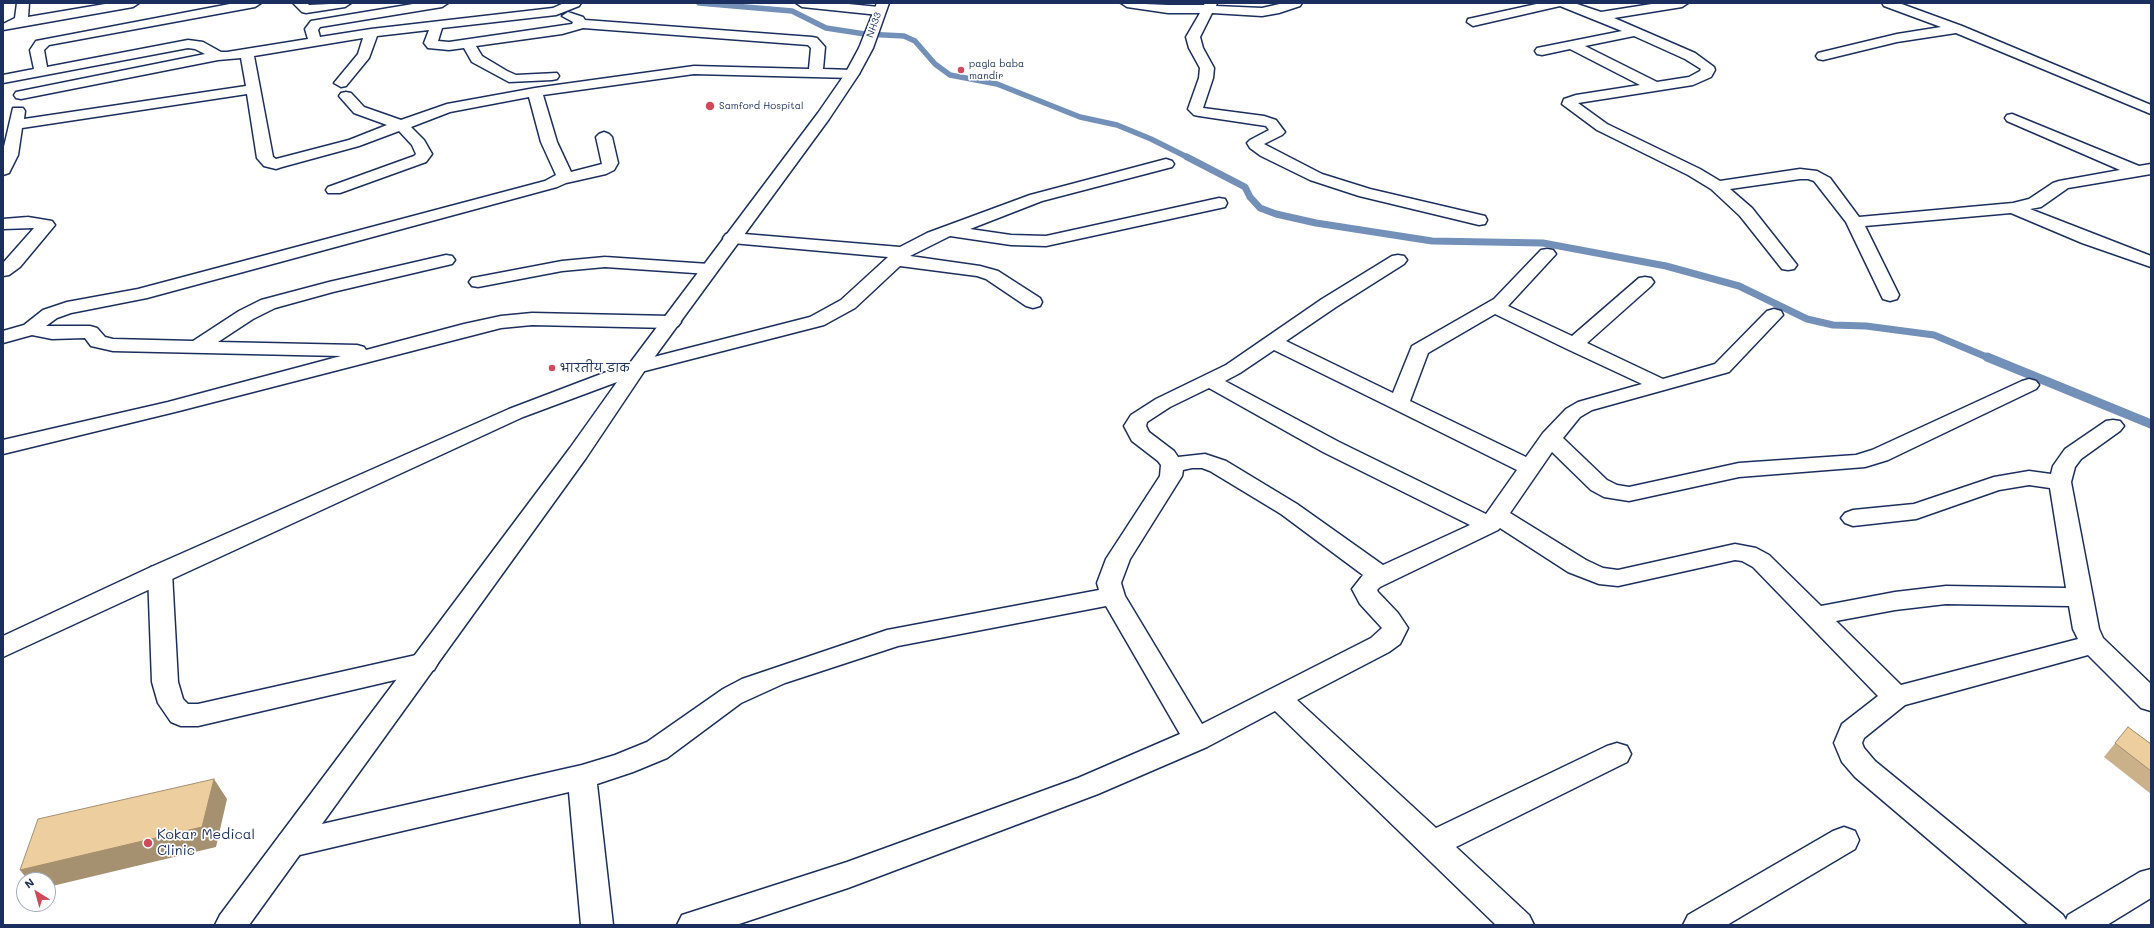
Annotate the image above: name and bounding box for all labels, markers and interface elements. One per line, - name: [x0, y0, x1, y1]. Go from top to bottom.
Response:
- street label: NH33: [864, 11, 884, 39]
- place label: pagla baba mandir: [969, 58, 1024, 82]
- marker: pagla baba mandir: [956, 65, 966, 75]
- marker: Samford Hospital: [704, 100, 716, 112]
- place label: Samford Hospital: [719, 100, 803, 112]
- place label: भारतीय डाक: [560, 361, 630, 375]
- marker: भारतीय डाक: [547, 363, 557, 373]
- place label: Kokar Medical Clinic: [157, 827, 255, 860]
- marker: Kokar Medical Clinic: [142, 837, 154, 849]
- north arrow: [16, 872, 56, 912]
- text: N: [21, 874, 37, 891]

